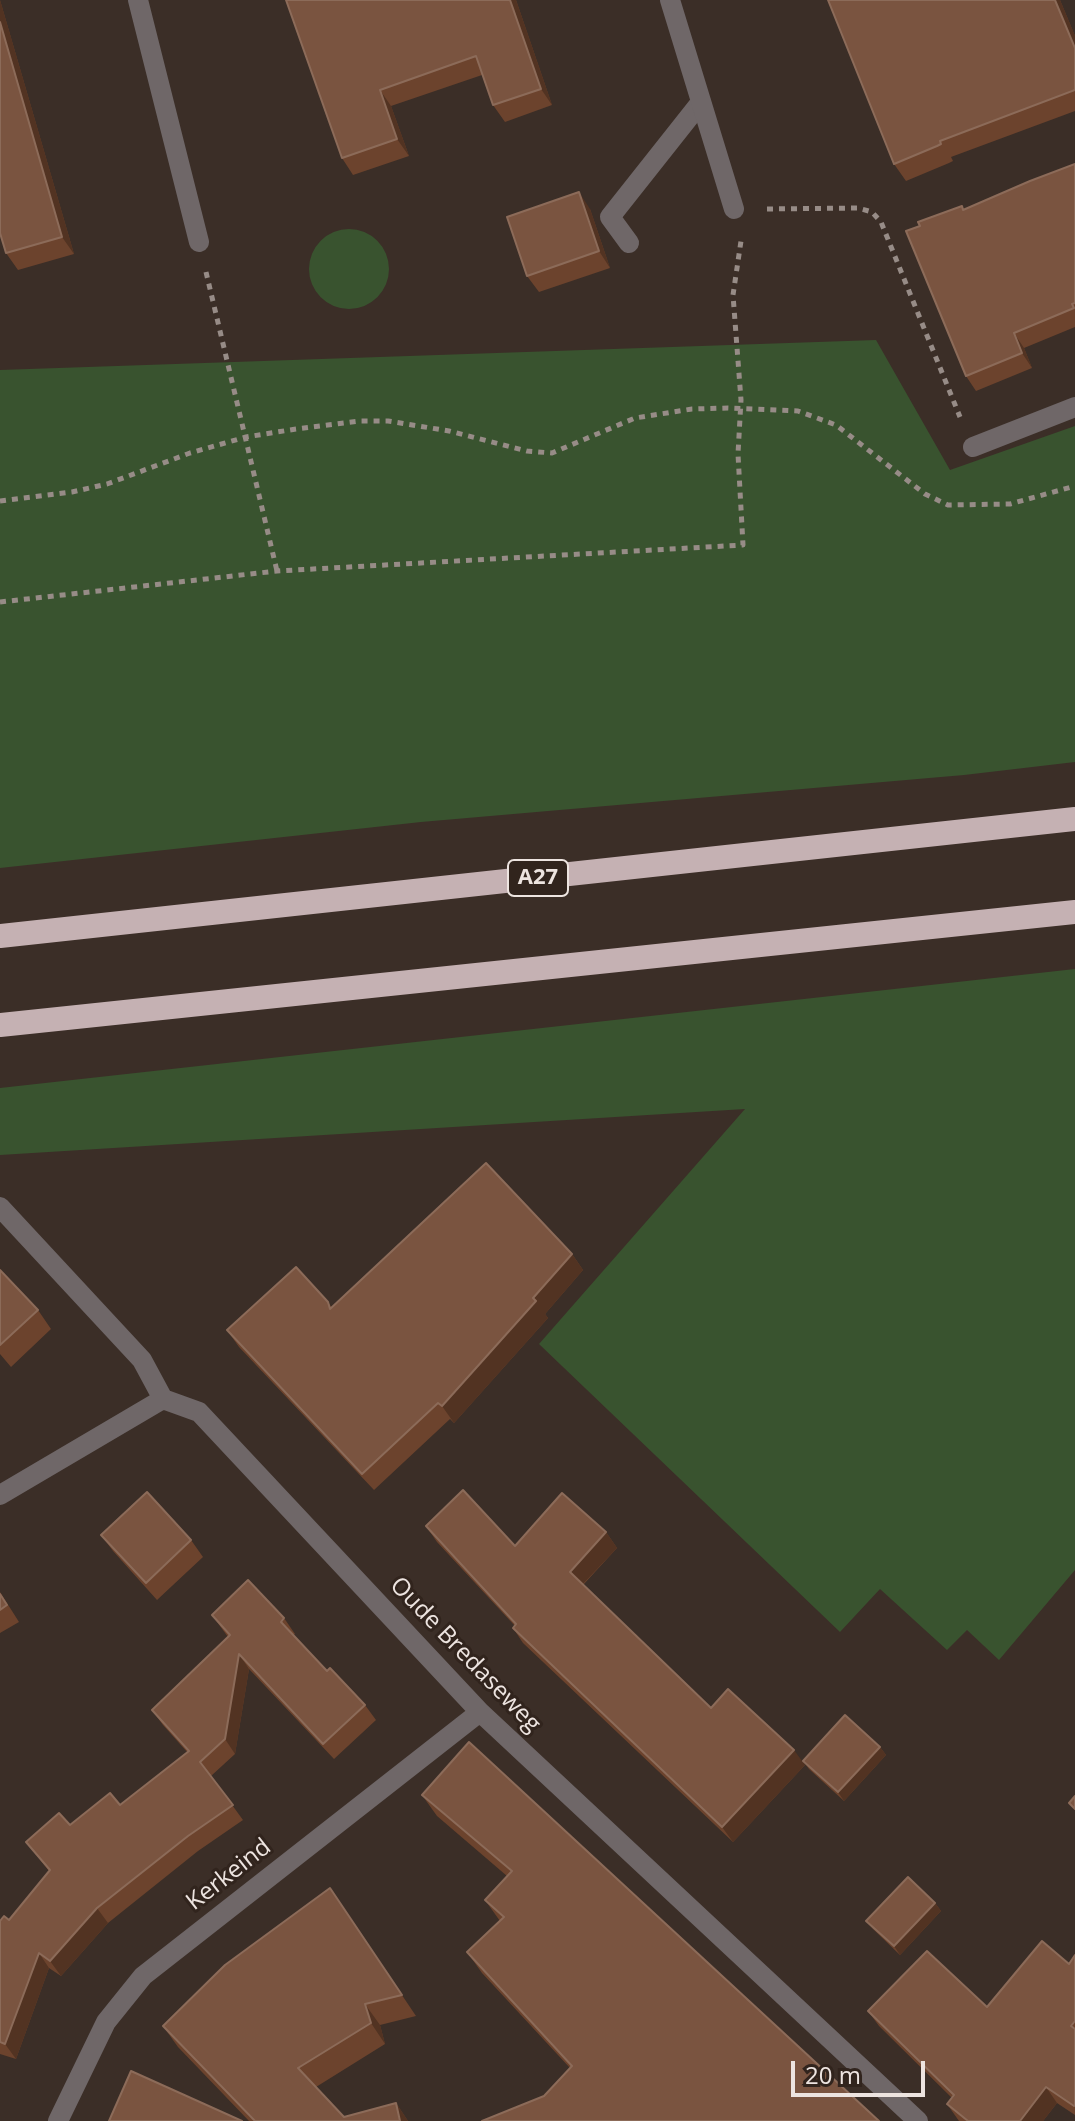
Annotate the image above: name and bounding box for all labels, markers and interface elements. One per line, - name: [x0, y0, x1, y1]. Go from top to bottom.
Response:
- road number: A27: [508, 860, 568, 896]
- street label: Oude Bredaseweg: [384, 1571, 546, 1739]
- street label: Kerkeind: [181, 1833, 277, 1917]
- scale bar: [795, 2045, 929, 2095]
- text: 20 m: [805, 2058, 861, 2091]

